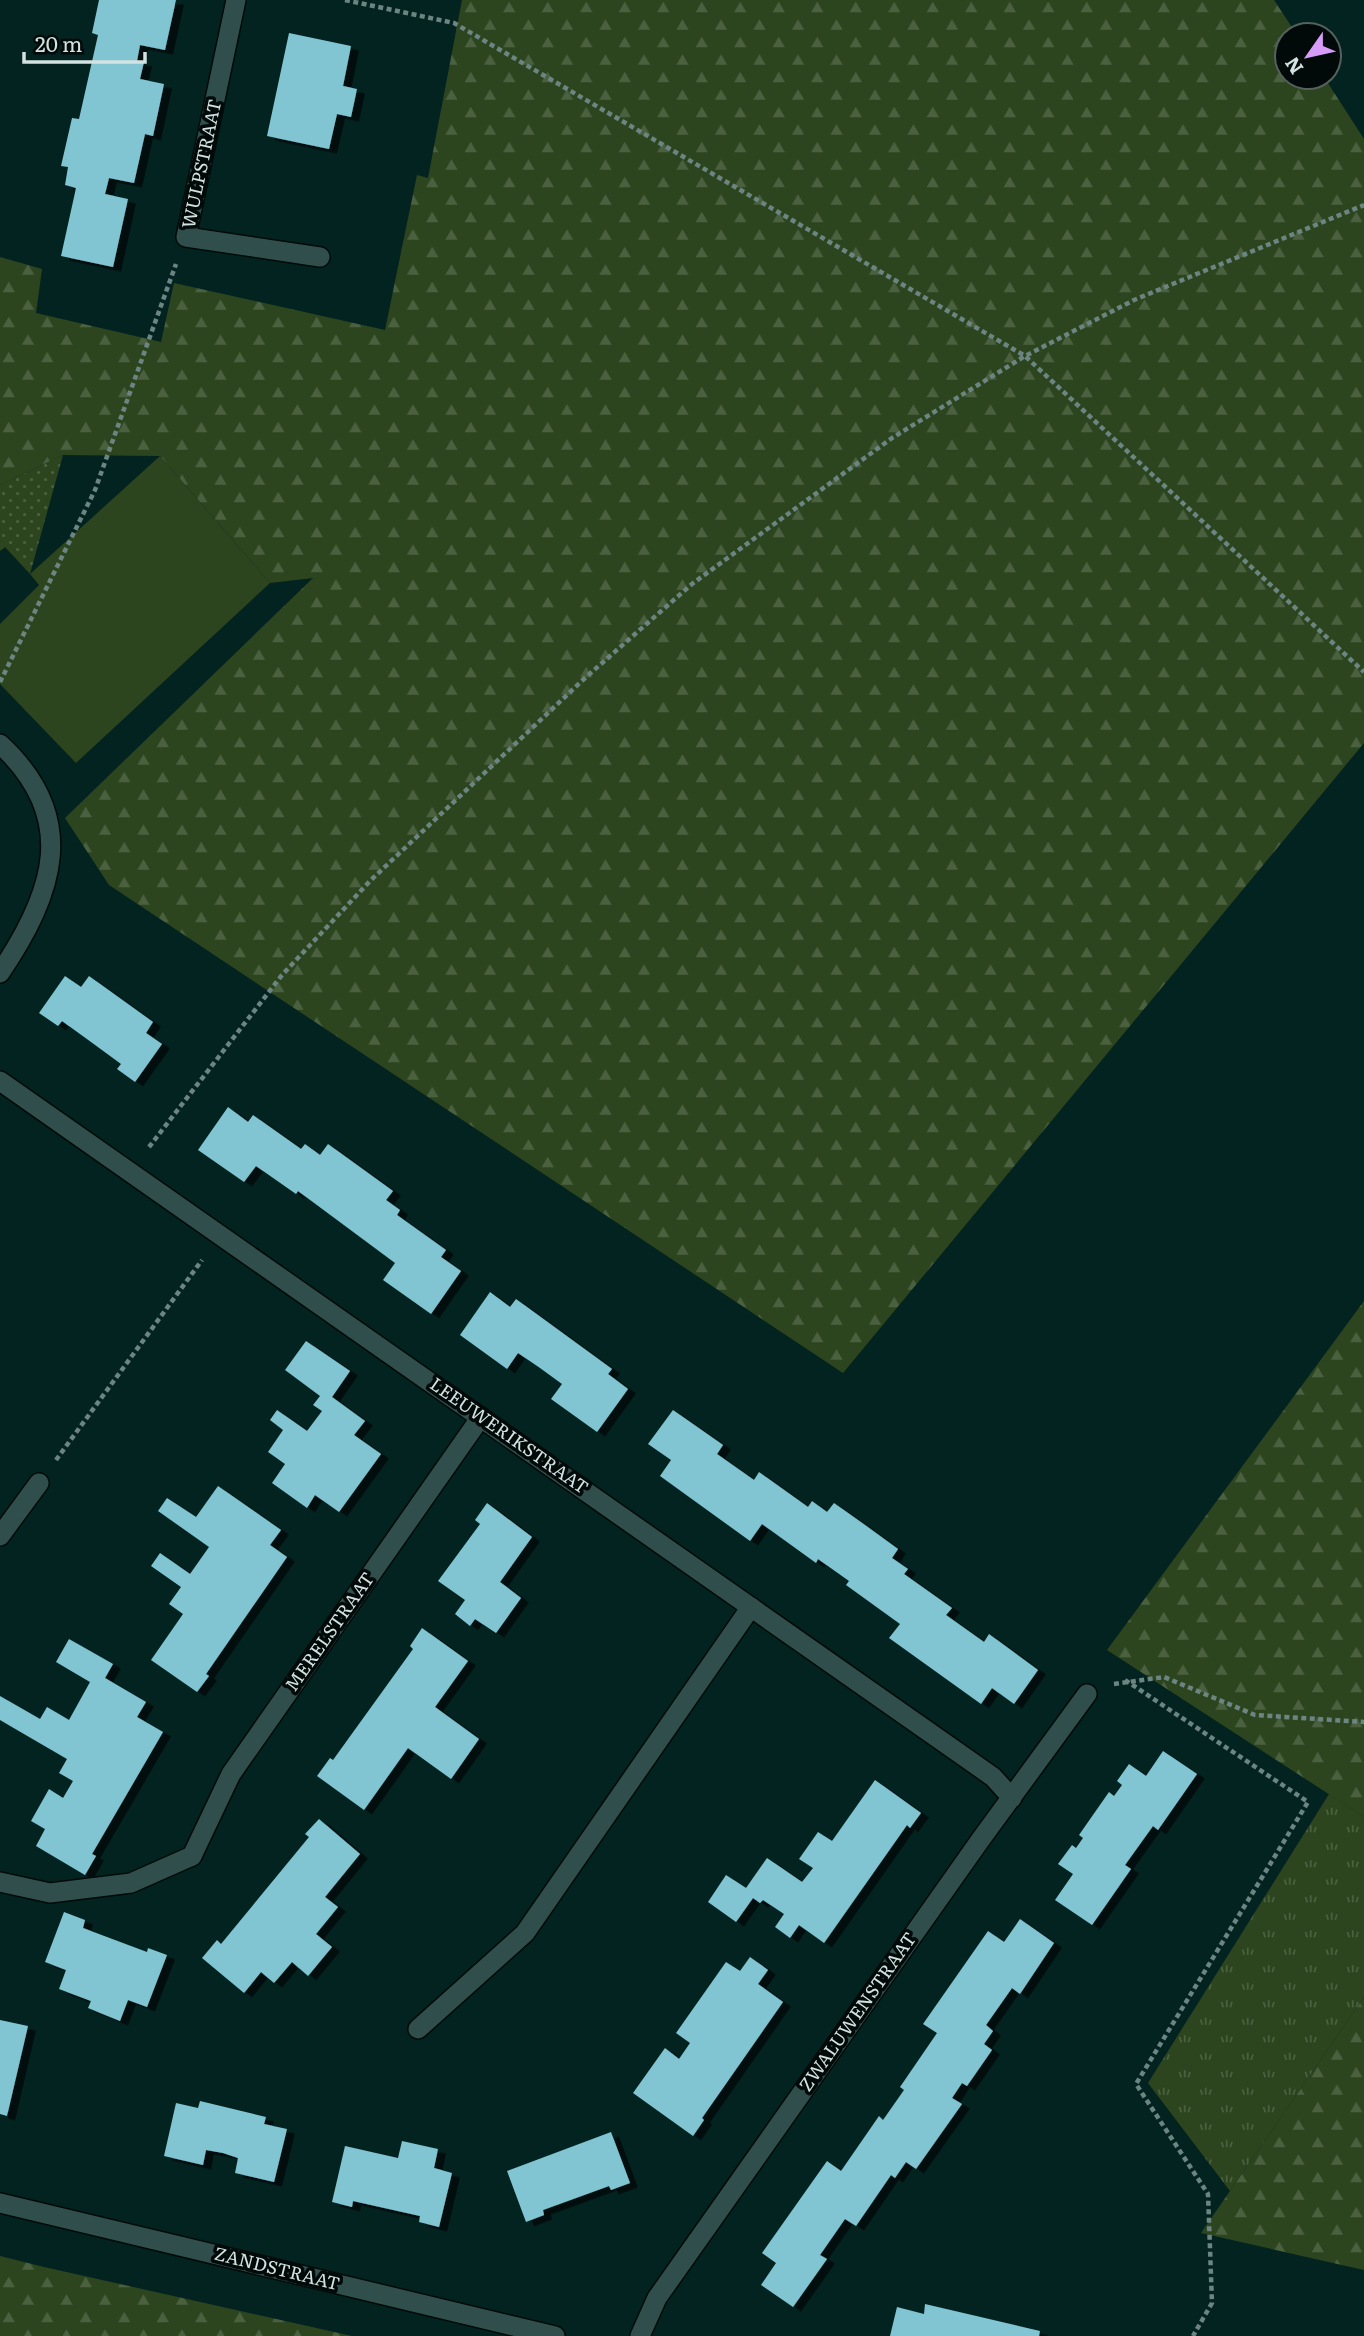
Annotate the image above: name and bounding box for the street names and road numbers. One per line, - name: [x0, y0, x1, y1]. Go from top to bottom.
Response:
- street label: WULPSTRAAT: [174, 97, 227, 231]
- street label: LEEUWERIKSTRAAT: [425, 1370, 595, 1500]
- street label: MERELSTRAAT: [278, 1566, 380, 1696]
- street label: ZWALUWENSTRAAT: [792, 1926, 922, 2096]
- street label: ZANDSTRAAT: [212, 2239, 343, 2296]

